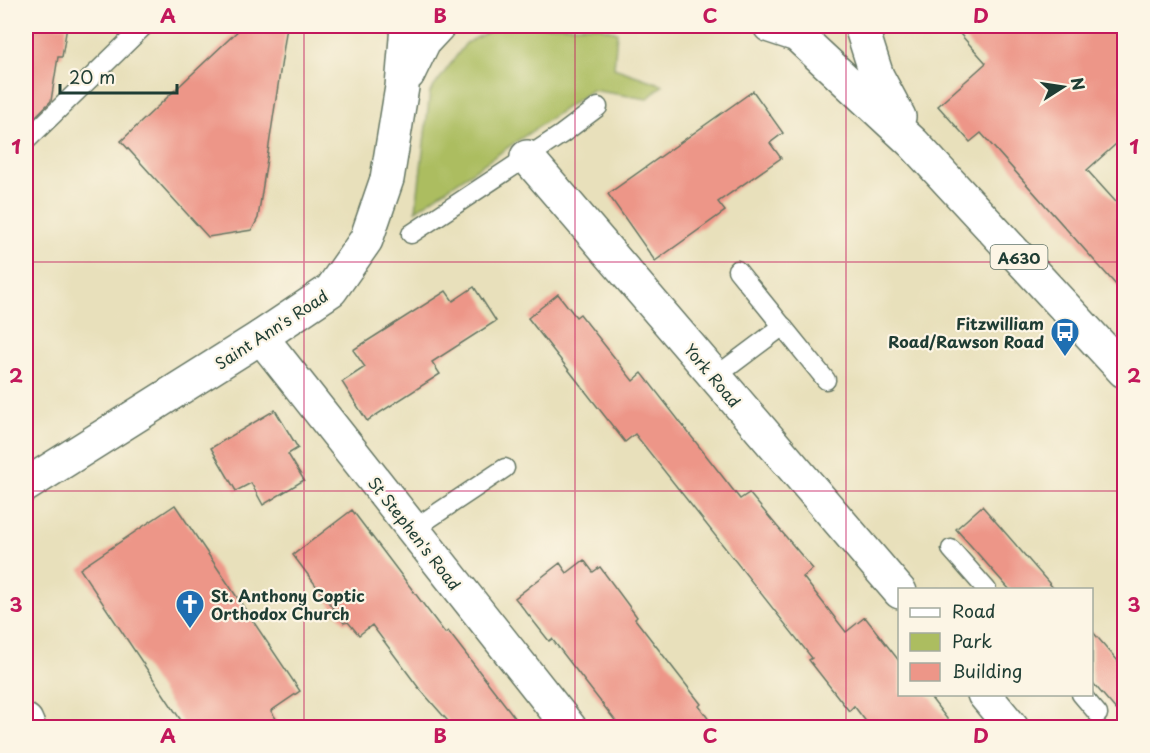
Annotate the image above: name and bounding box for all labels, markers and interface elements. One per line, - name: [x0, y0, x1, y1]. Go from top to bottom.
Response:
- text: A: [160, 0, 176, 30]
- text: B: [433, 0, 447, 30]
- text: C: [702, 0, 718, 30]
- text: D: [973, 0, 989, 30]
- scale bar: [60, 57, 177, 95]
- north arrow: [1033, 57, 1093, 117]
- text: 20 m: [69, 63, 115, 90]
- text: N: [1066, 75, 1092, 92]
- text: 1: [11, 131, 21, 161]
- text: 1: [1129, 131, 1139, 161]
- road number: A630: [990, 245, 1048, 269]
- street label: Saint Ann's Road: [210, 283, 332, 375]
- place label: Fitzwilliam Road/Rawson Road: [888, 311, 1044, 353]
- bus stop icon: Fitzwilliam Road/Rawson Road: [1049, 316, 1081, 358]
- street label: York Road: [679, 338, 747, 412]
- text: 2: [9, 360, 23, 390]
- text: 2: [1127, 360, 1141, 390]
- street label: St Stephen's Road: [363, 471, 467, 595]
- place label: St. Anthony Coptic Orthodox Church: [211, 583, 365, 625]
- church icon: St. Anthony Coptic Orthodox Church: [174, 588, 206, 630]
- legend: [898, 588, 1093, 696]
- text: 3: [9, 589, 23, 619]
- text: 3: [1127, 589, 1141, 619]
- text: Road: [952, 597, 996, 624]
- text: Park: [952, 627, 992, 654]
- text: Building: [952, 657, 1022, 684]
- text: A: [160, 720, 176, 750]
- text: B: [433, 720, 447, 750]
- text: C: [702, 720, 718, 750]
- text: D: [973, 720, 989, 750]

